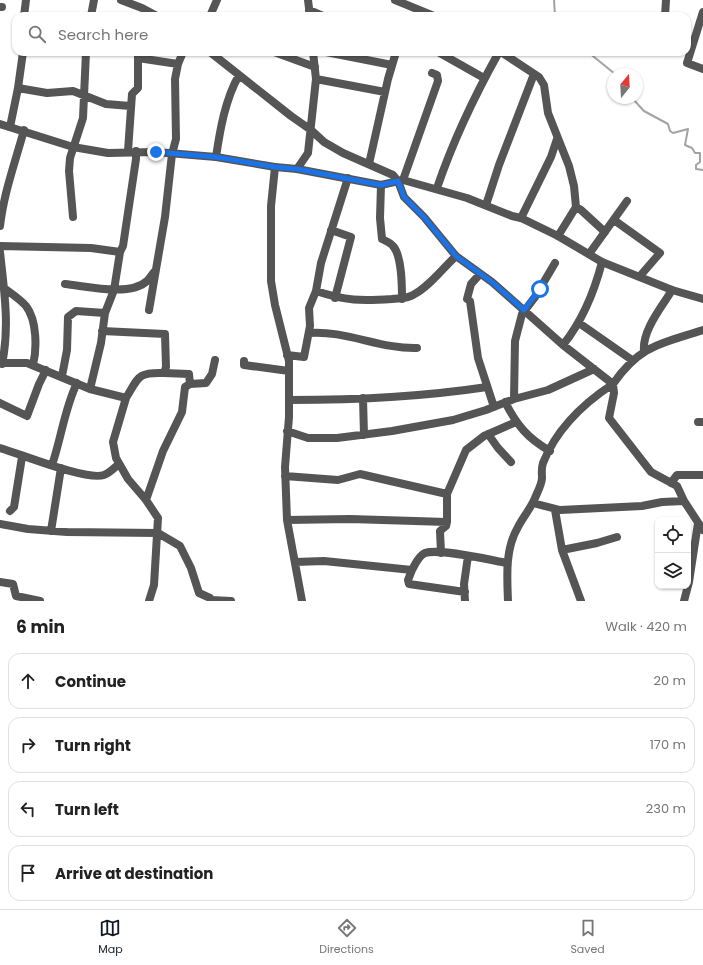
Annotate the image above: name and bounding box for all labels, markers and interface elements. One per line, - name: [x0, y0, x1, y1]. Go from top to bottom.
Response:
- search box: [12, 12, 691, 56]
- icon: search: [26, 23, 48, 45]
- text: Search here: [58, 24, 148, 45]
- north arrow: [607, 68, 643, 104]
- route end: [147, 143, 165, 161]
- route start: [531, 280, 549, 298]
- map controls: [655, 517, 691, 589]
- button: locate: [655, 517, 691, 553]
- button: layers: [655, 553, 691, 589]
- text: 6 min: [16, 615, 65, 639]
- text: Walk · 420 m: [605, 617, 687, 636]
- icon: ahead: [17, 670, 39, 692]
- text: Continue: [55, 671, 126, 692]
- text: 20 m: [653, 671, 686, 690]
- icon: right: [17, 734, 39, 756]
- text: Turn right: [55, 735, 131, 756]
- text: 170 m: [650, 735, 686, 754]
- icon: left: [17, 798, 39, 820]
- text: Turn left: [55, 799, 119, 820]
- text: 230 m: [646, 799, 686, 818]
- icon: arrive: [17, 862, 39, 884]
- text: Arrive at destination: [55, 863, 213, 884]
- tab: Map: [98, 917, 123, 958]
- tab: Directions: [319, 917, 374, 958]
- tab: Saved: [570, 917, 605, 958]

